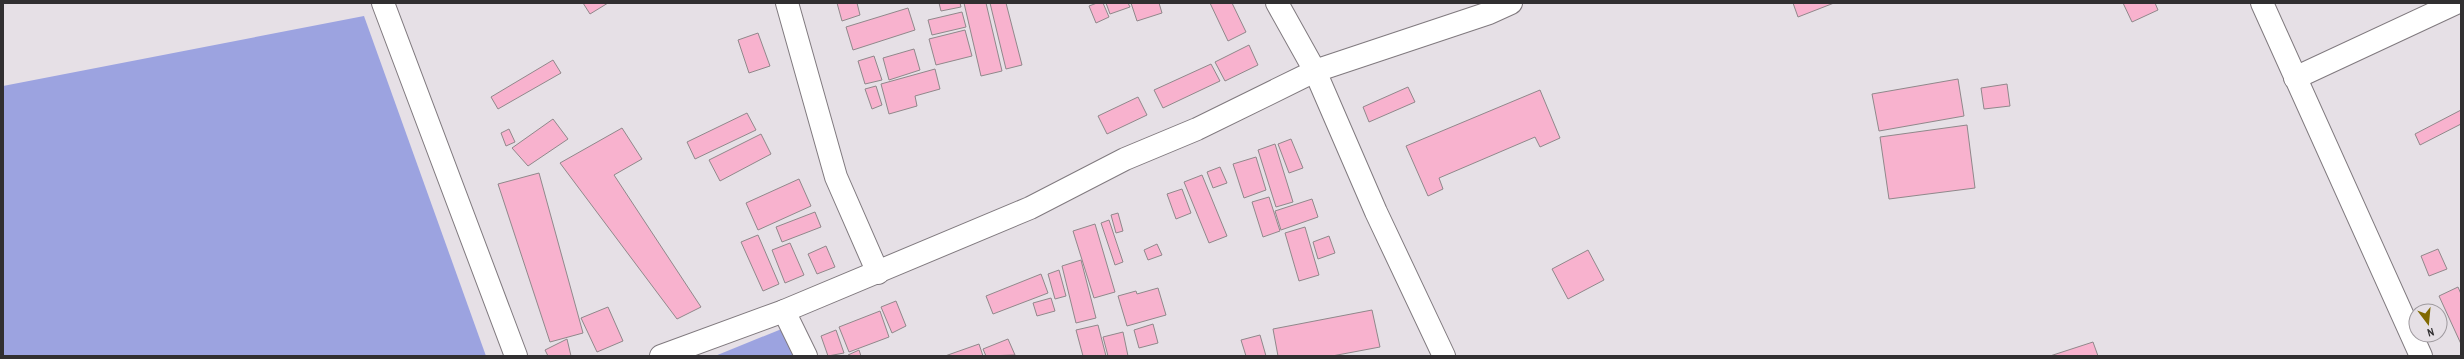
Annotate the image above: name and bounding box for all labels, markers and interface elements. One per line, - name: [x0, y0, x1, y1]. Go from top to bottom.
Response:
- north arrow: [2408, 303, 2448, 343]
- text: N: [2426, 325, 2436, 340]

